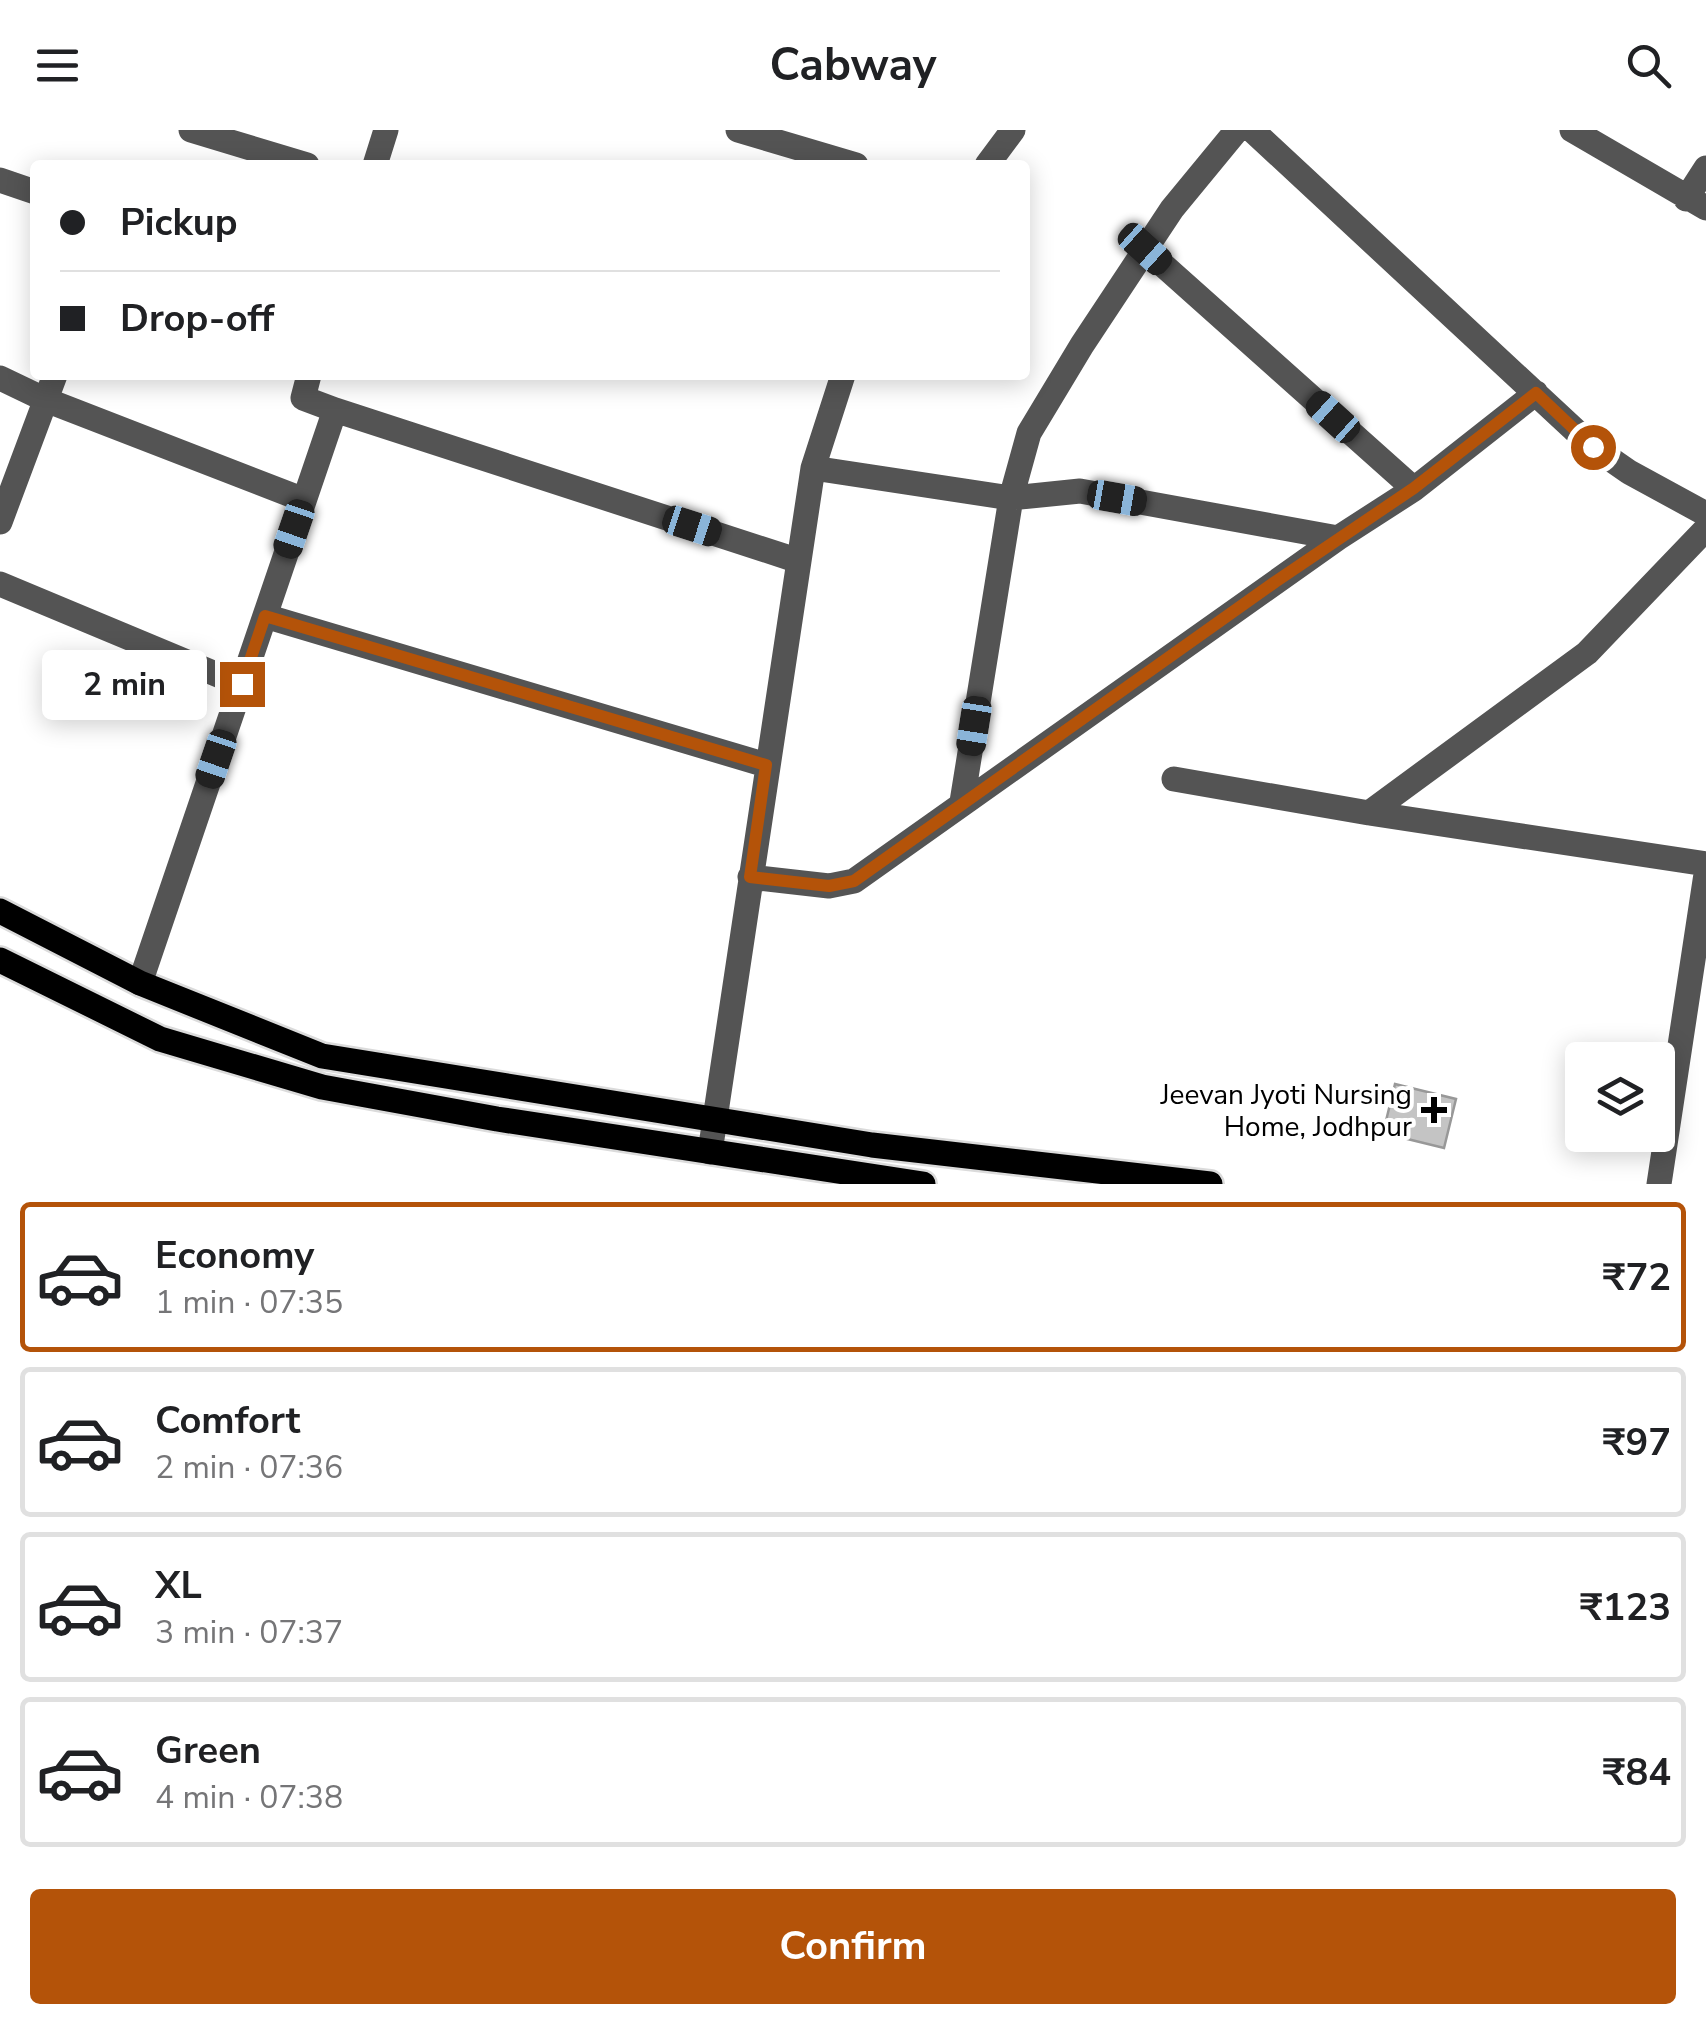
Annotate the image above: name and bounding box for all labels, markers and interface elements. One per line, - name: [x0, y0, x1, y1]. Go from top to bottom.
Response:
- text: Cabway: [770, 35, 936, 96]
- icon: menu: [30, 38, 85, 93]
- icon: search: [1621, 38, 1676, 93]
- text: Pickup: [120, 197, 238, 248]
- car: [1113, 218, 1177, 280]
- text: Drop-off: [120, 293, 274, 344]
- car: [1301, 386, 1365, 448]
- route start: [1571, 425, 1616, 470]
- car: [1085, 478, 1149, 518]
- car: [270, 496, 318, 562]
- car: [659, 502, 725, 550]
- callout: 2 min: [42, 649, 207, 719]
- route end: [220, 662, 265, 707]
- text: 2 min: [83, 663, 166, 706]
- car: [954, 694, 994, 758]
- car: [192, 726, 240, 792]
- map controls: [1565, 1042, 1675, 1152]
- button: layers: [1565, 1042, 1675, 1152]
- place label: Jeevan Jyoti Nursing Home, Jodhpur: [1159, 1076, 1412, 1146]
- marker: Jeevan Jyoti Nursing Home, Jodhpur: [1421, 1097, 1447, 1123]
- text: Economy: [155, 1230, 314, 1281]
- icon: car: [35, 1232, 125, 1322]
- text: ₹72: [1603, 1252, 1671, 1303]
- text: 1 min · 07:35: [155, 1281, 343, 1324]
- text: Comfort: [155, 1395, 300, 1446]
- icon: car: [35, 1397, 125, 1487]
- text: ₹97: [1603, 1417, 1671, 1468]
- text: 2 min · 07:36: [155, 1446, 343, 1489]
- text: XL: [155, 1560, 202, 1611]
- icon: car: [35, 1562, 125, 1652]
- text: ₹123: [1580, 1582, 1671, 1633]
- text: 3 min · 07:37: [155, 1611, 343, 1654]
- text: Green: [155, 1725, 261, 1776]
- icon: car: [35, 1727, 125, 1817]
- text: ₹84: [1603, 1747, 1671, 1798]
- text: 4 min · 07:38: [155, 1776, 343, 1819]
- button: Confirm: [30, 1889, 1676, 2004]

